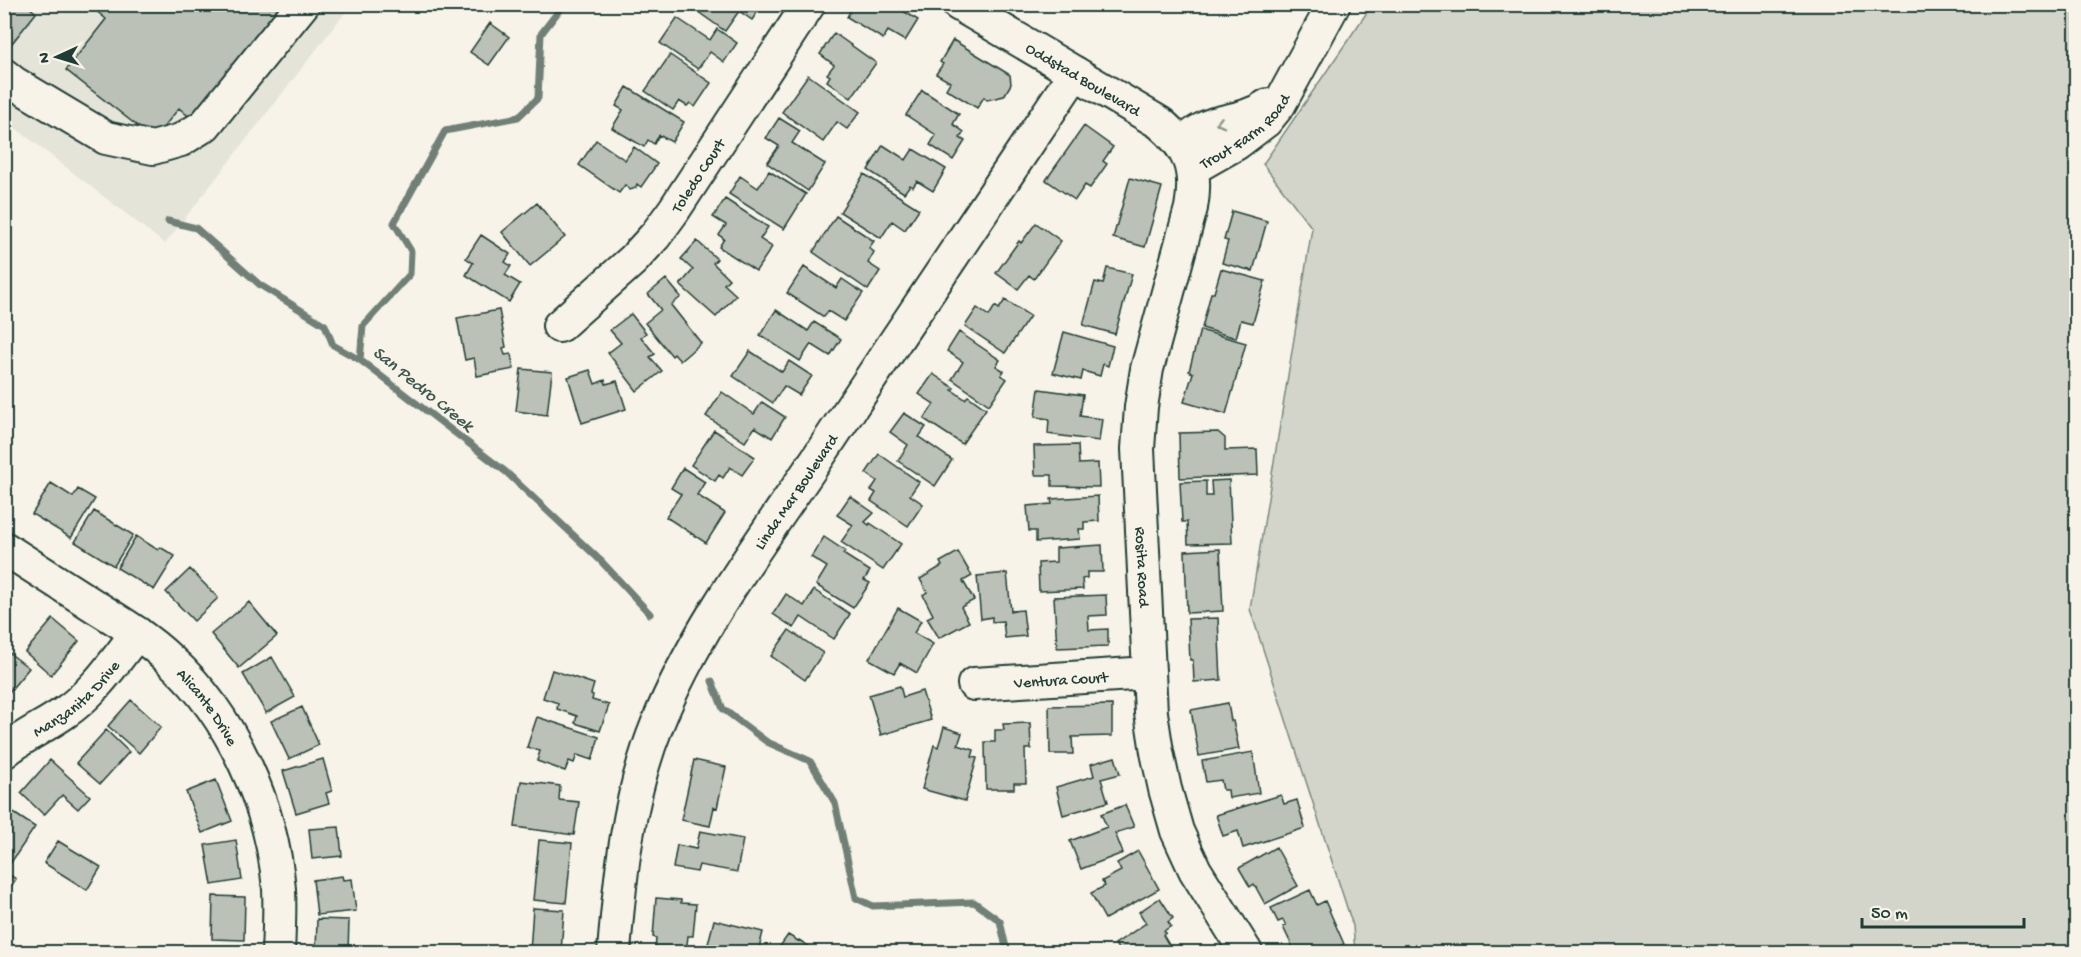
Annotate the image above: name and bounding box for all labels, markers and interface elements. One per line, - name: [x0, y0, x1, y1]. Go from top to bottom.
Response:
- north arrow: [27, 27, 87, 87]
- street label: Oddstad Boulevard: [1021, 40, 1144, 123]
- text: N: [36, 51, 55, 64]
- street label: Trout Farm Road: [1197, 90, 1297, 176]
- one-way arrow: [1215, 116, 1225, 129]
- street label: Toledo Court: [668, 135, 732, 218]
- water label: San Pedro Creek: [368, 343, 479, 438]
- street label: Linda Mar Boulevard: [752, 430, 845, 554]
- street label: Rosita Road: [1129, 527, 1152, 609]
- street label: Manzanita Drive: [30, 657, 126, 743]
- street label: Alicante Drive: [171, 666, 240, 751]
- street label: Ventura Court: [1013, 670, 1110, 695]
- scale bar: [1862, 891, 2024, 929]
- text: 50 m: [1871, 904, 1908, 925]

